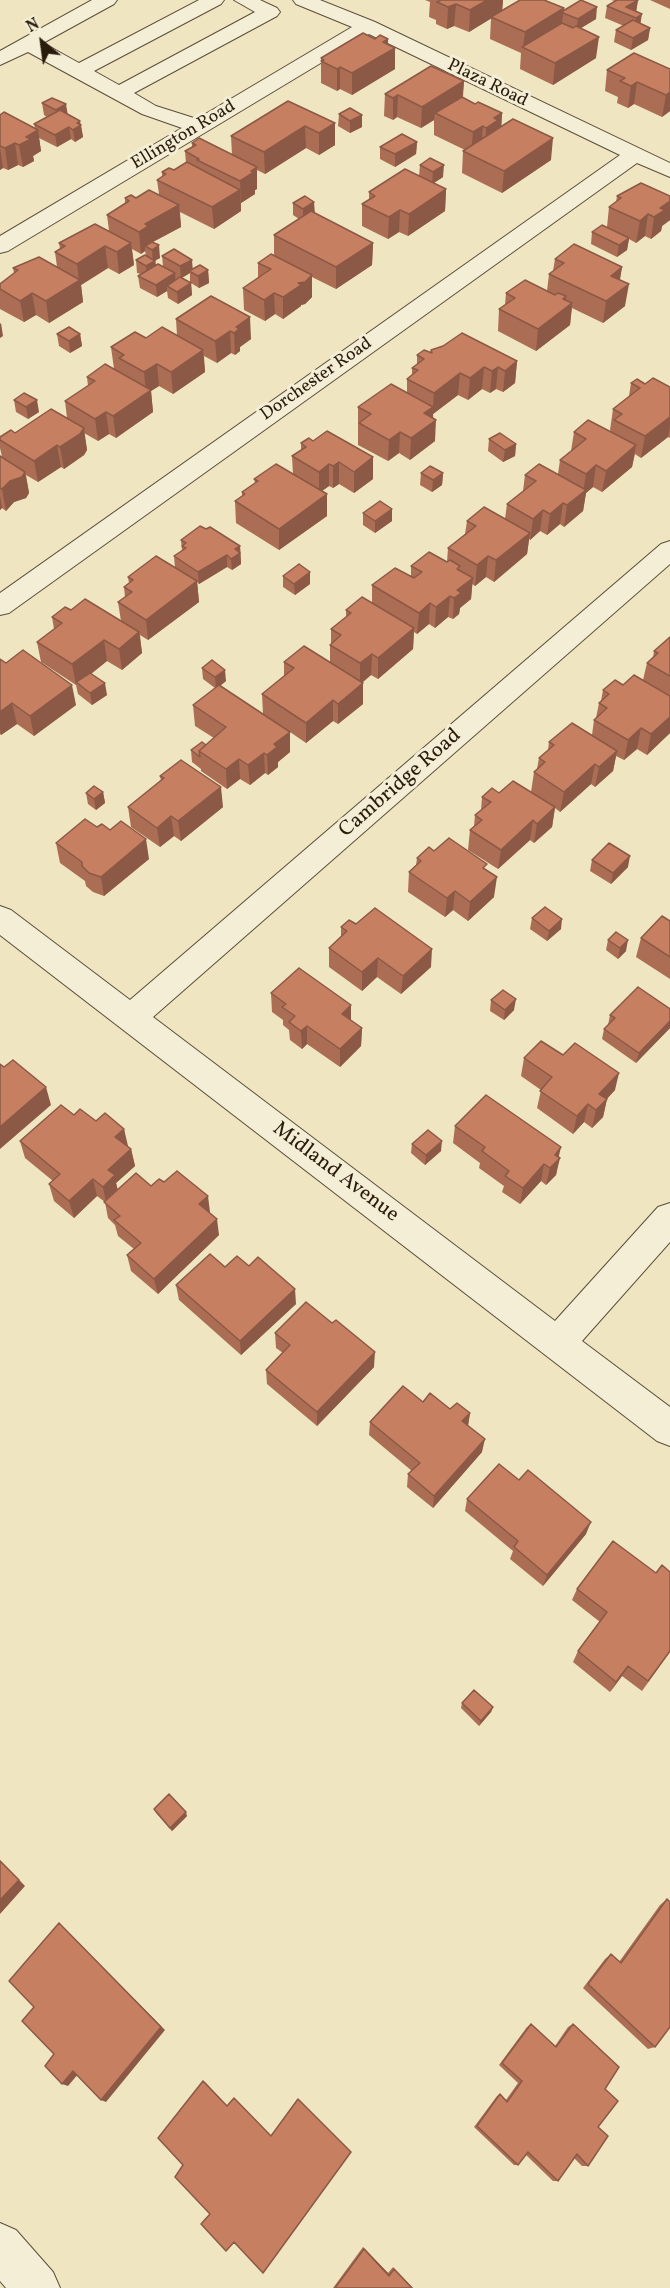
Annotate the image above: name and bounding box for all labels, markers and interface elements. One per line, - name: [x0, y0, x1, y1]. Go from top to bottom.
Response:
- north arrow: [12, 12, 72, 72]
- text: N: [23, 14, 44, 39]
- street label: Plaza Road: [443, 55, 531, 113]
- street label: Ellington Road: [128, 96, 240, 176]
- street label: Dorchester Road: [257, 334, 377, 426]
- street label: Cambridge Road: [335, 724, 467, 844]
- street label: Midland Avenue: [267, 1117, 403, 1229]

